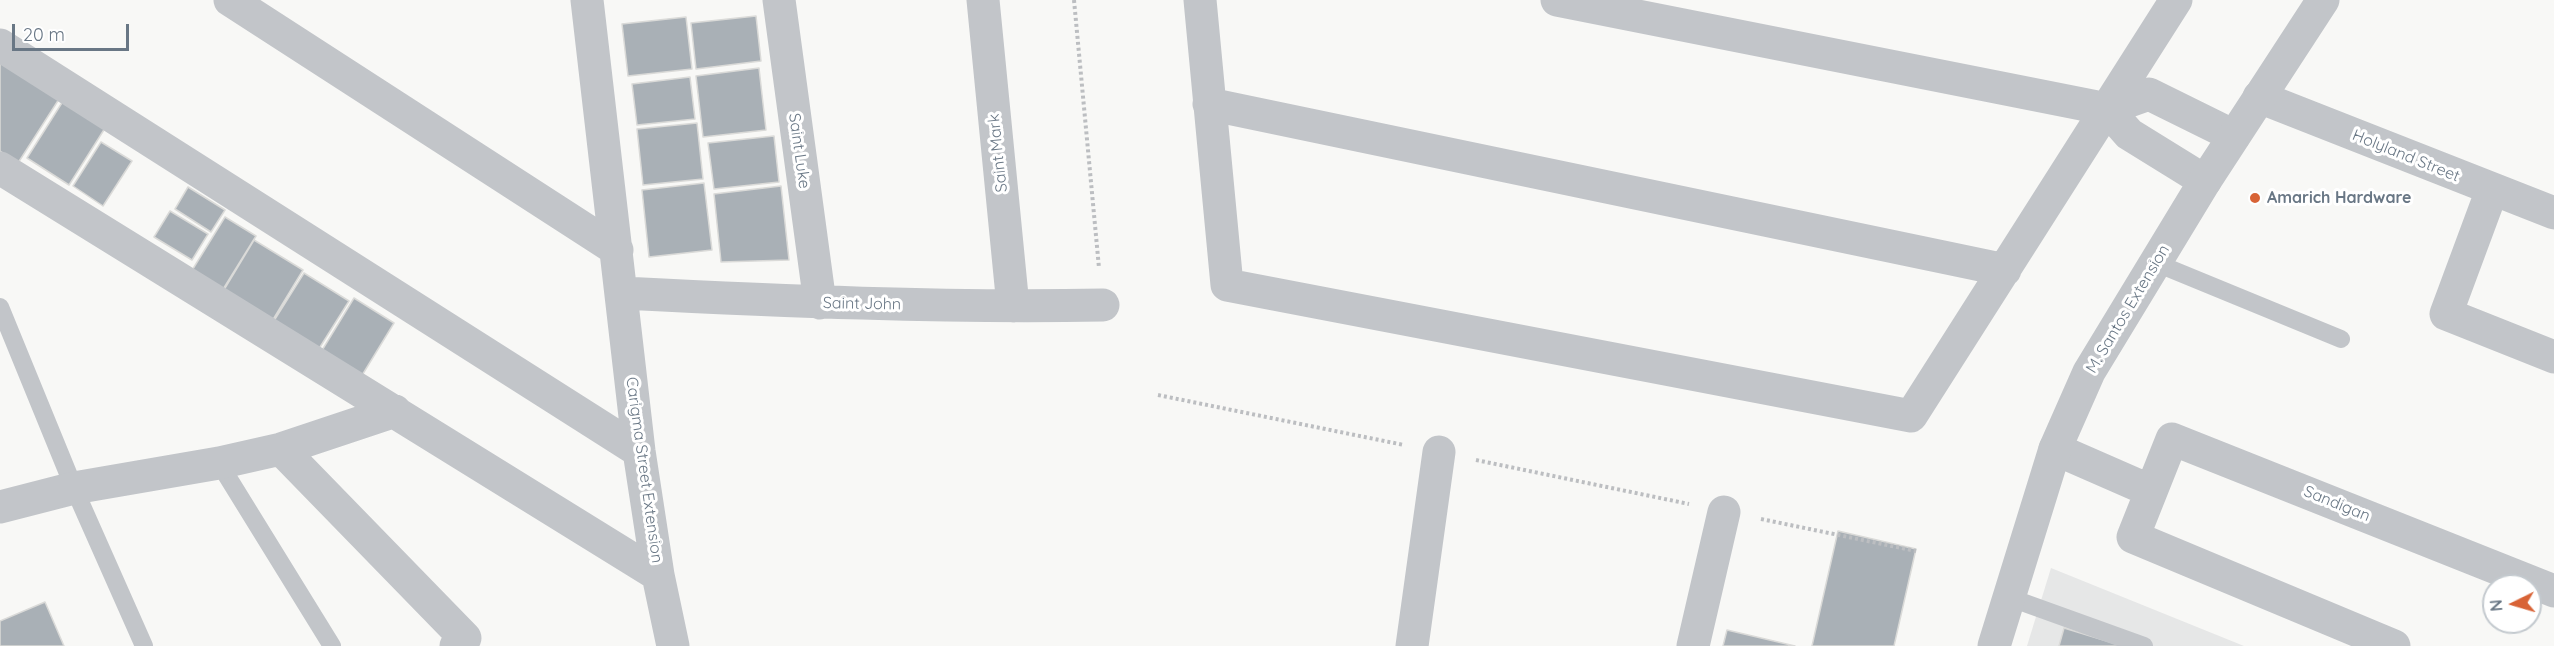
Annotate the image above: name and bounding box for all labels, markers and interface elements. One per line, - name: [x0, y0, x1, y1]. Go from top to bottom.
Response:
- scale bar: [15, 12, 132, 50]
- text: 20 m: [23, 23, 65, 46]
- street label: Saint Luke: [784, 112, 814, 190]
- street label: Saint Mark: [984, 113, 1012, 193]
- street label: Holyland Street: [2349, 126, 2463, 186]
- place label: Amarich Hardware: [2267, 188, 2412, 208]
- marker: Amarich Hardware: [2248, 191, 2262, 205]
- street label: M. Santos Extension: [2082, 241, 2174, 377]
- street label: Saint John: [823, 294, 901, 314]
- street label: Carigma Street Extension: [621, 376, 667, 564]
- street label: Sandigan: [2301, 482, 2373, 526]
- north arrow: [2482, 574, 2542, 634]
- text: N: [2486, 599, 2507, 612]

